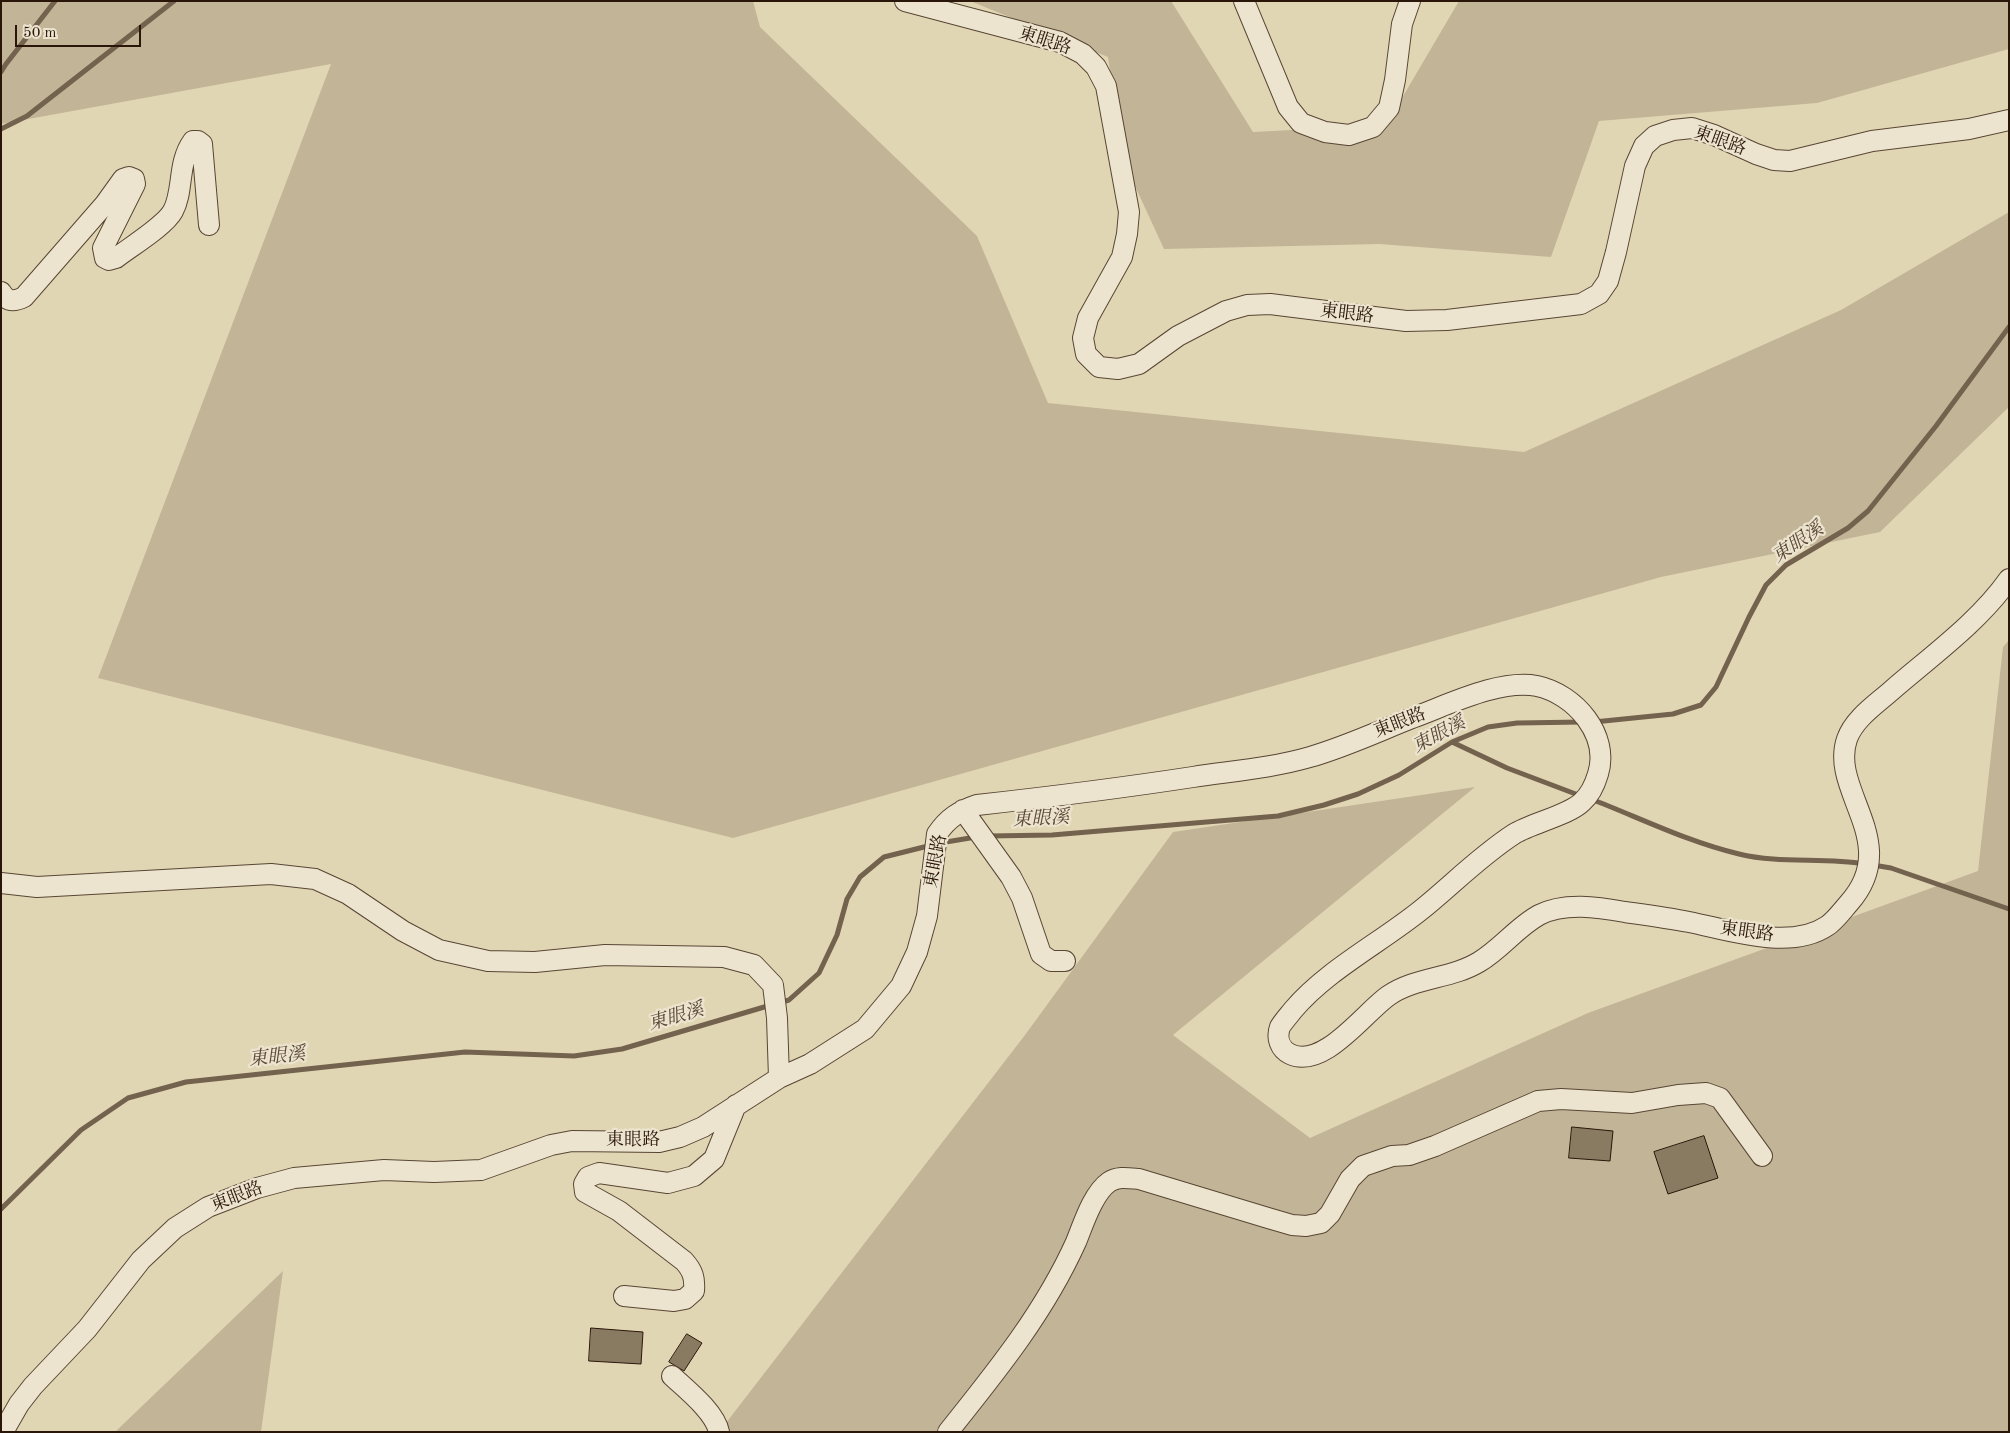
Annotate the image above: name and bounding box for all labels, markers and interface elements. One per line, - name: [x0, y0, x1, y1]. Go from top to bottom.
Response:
- scale bar: [18, 15, 144, 47]
- street label: 東眼路: [1016, 22, 1074, 60]
- text: 50 m: [23, 26, 57, 41]
- street label: 東眼路: [1691, 122, 1749, 160]
- street label: 東眼路: [1319, 300, 1375, 328]
- water label: 東眼溪: [1768, 518, 1828, 568]
- street label: 東眼路: [1371, 703, 1429, 743]
- water label: 東眼溪: [1408, 712, 1470, 758]
- water label: 東眼溪: [1012, 806, 1070, 832]
- street label: 東眼路: [920, 832, 952, 890]
- street label: 東眼路: [1719, 918, 1775, 946]
- water label: 東眼溪: [645, 998, 707, 1036]
- water label: 東眼溪: [247, 1043, 307, 1071]
- street label: 東眼路: [606, 1129, 660, 1151]
- street label: 東眼路: [208, 1177, 266, 1217]

